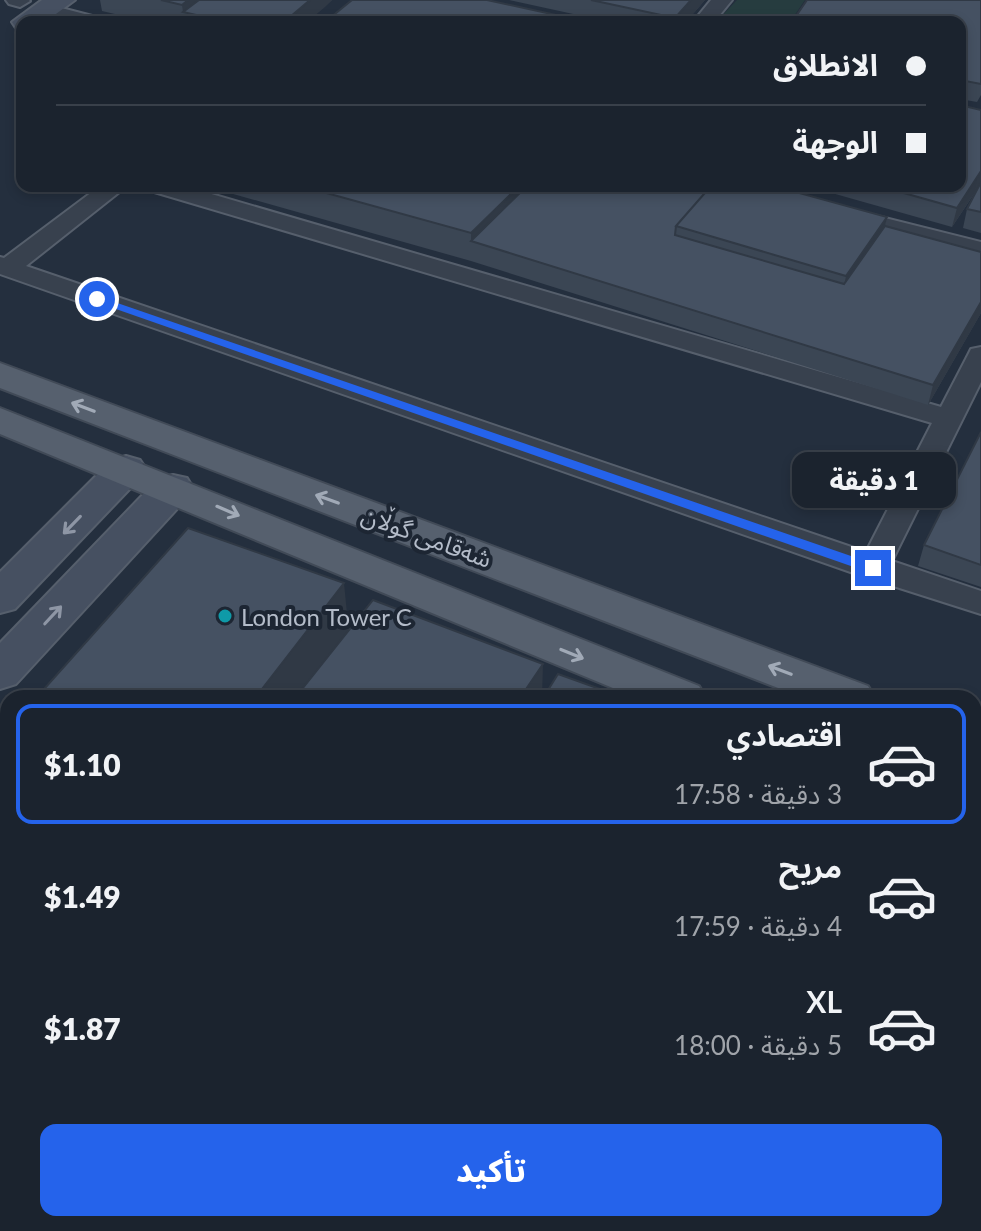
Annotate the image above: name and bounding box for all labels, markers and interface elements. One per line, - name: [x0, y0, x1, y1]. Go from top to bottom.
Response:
- text: الانطلاق: [773, 46, 878, 82]
- text: الوجهة: [793, 123, 878, 159]
- route start: [79, 281, 115, 317]
- one-way arrow: [72, 399, 96, 413]
- callout: 1 دقيقة: [791, 452, 955, 508]
- text: 1 دقيقة: [830, 464, 919, 496]
- one-way arrow: [315, 491, 340, 505]
- street label: شەقامی گوڵان: [358, 497, 497, 574]
- one-way arrow: [215, 505, 240, 519]
- one-way arrow: [63, 515, 82, 534]
- route end: [855, 550, 891, 586]
- place label: London Tower C: [241, 602, 412, 631]
- one-way arrow: [44, 605, 63, 625]
- marker: London Tower C: [216, 607, 234, 625]
- one-way arrow: [559, 647, 584, 662]
- one-way arrow: [768, 662, 793, 676]
- text: اقتصادي: [727, 716, 842, 752]
- icon: car: [866, 728, 938, 800]
- text: $1.10: [44, 746, 121, 782]
- text: 3 دقيقة · 17:58: [674, 778, 842, 810]
- text: مريح: [779, 848, 842, 884]
- icon: car: [866, 860, 938, 932]
- text: $1.49: [44, 878, 121, 914]
- text: 4 دقيقة · 17:59: [674, 910, 842, 942]
- text: XL: [806, 983, 842, 1019]
- icon: car: [866, 992, 938, 1064]
- text: $1.87: [44, 1010, 121, 1046]
- text: 5 دقيقة · 18:00: [674, 1029, 842, 1061]
- button: تأكيد: [40, 1124, 942, 1216]

